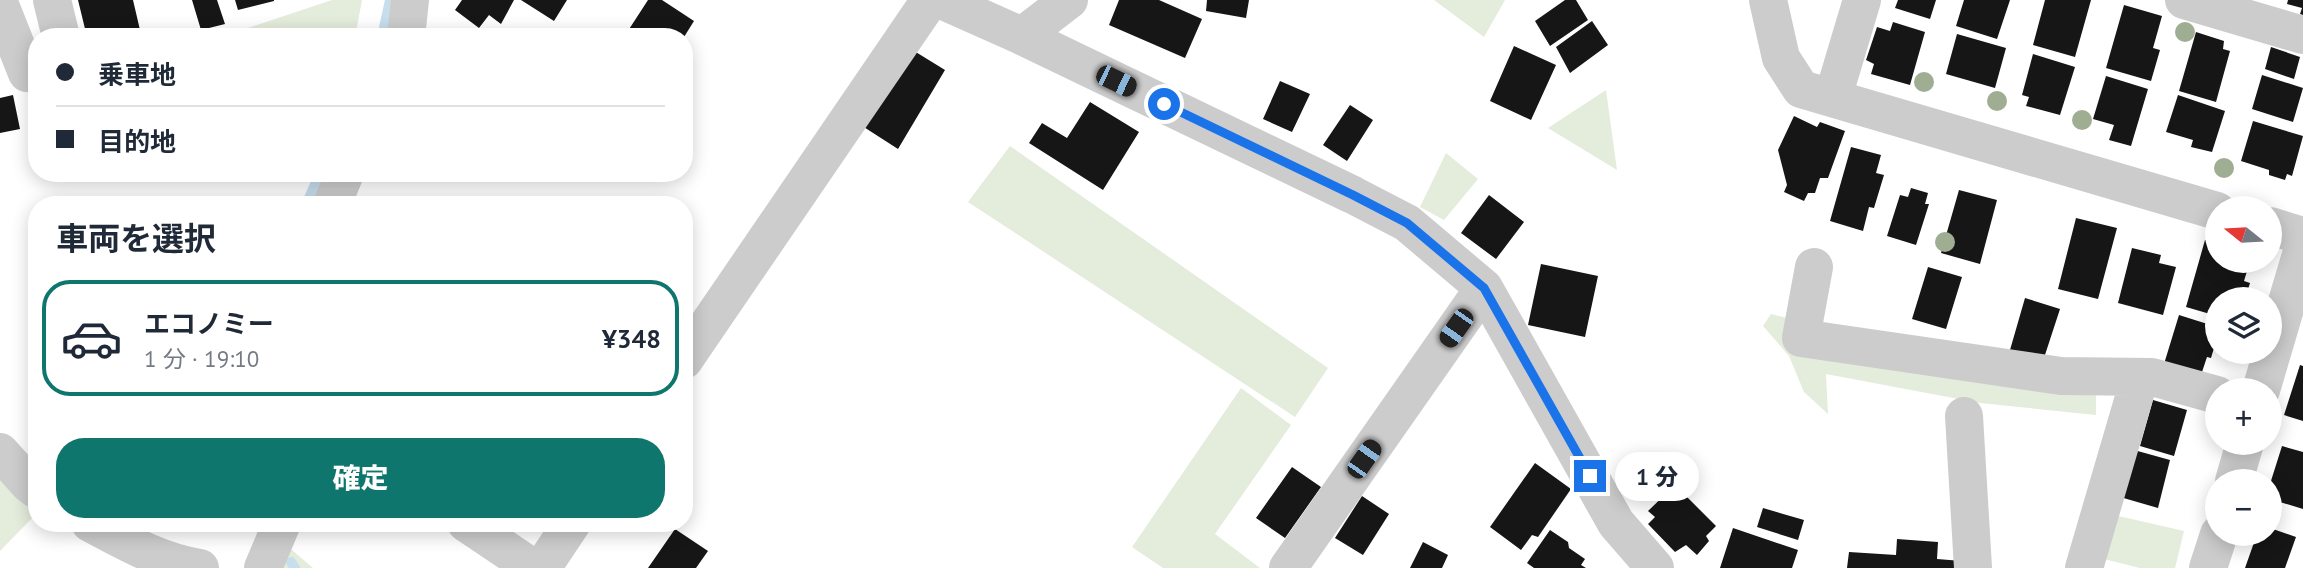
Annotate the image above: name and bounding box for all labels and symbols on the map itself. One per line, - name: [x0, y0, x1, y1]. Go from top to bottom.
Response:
- car: [1093, 62, 1140, 100]
- route start: [1148, 88, 1180, 120]
- north arrow: [2205, 196, 2282, 273]
- car: [1436, 305, 1477, 351]
- car: [1344, 436, 1385, 482]
- callout: 1 分: [1614, 452, 1698, 500]
- route end: [1574, 460, 1606, 492]

